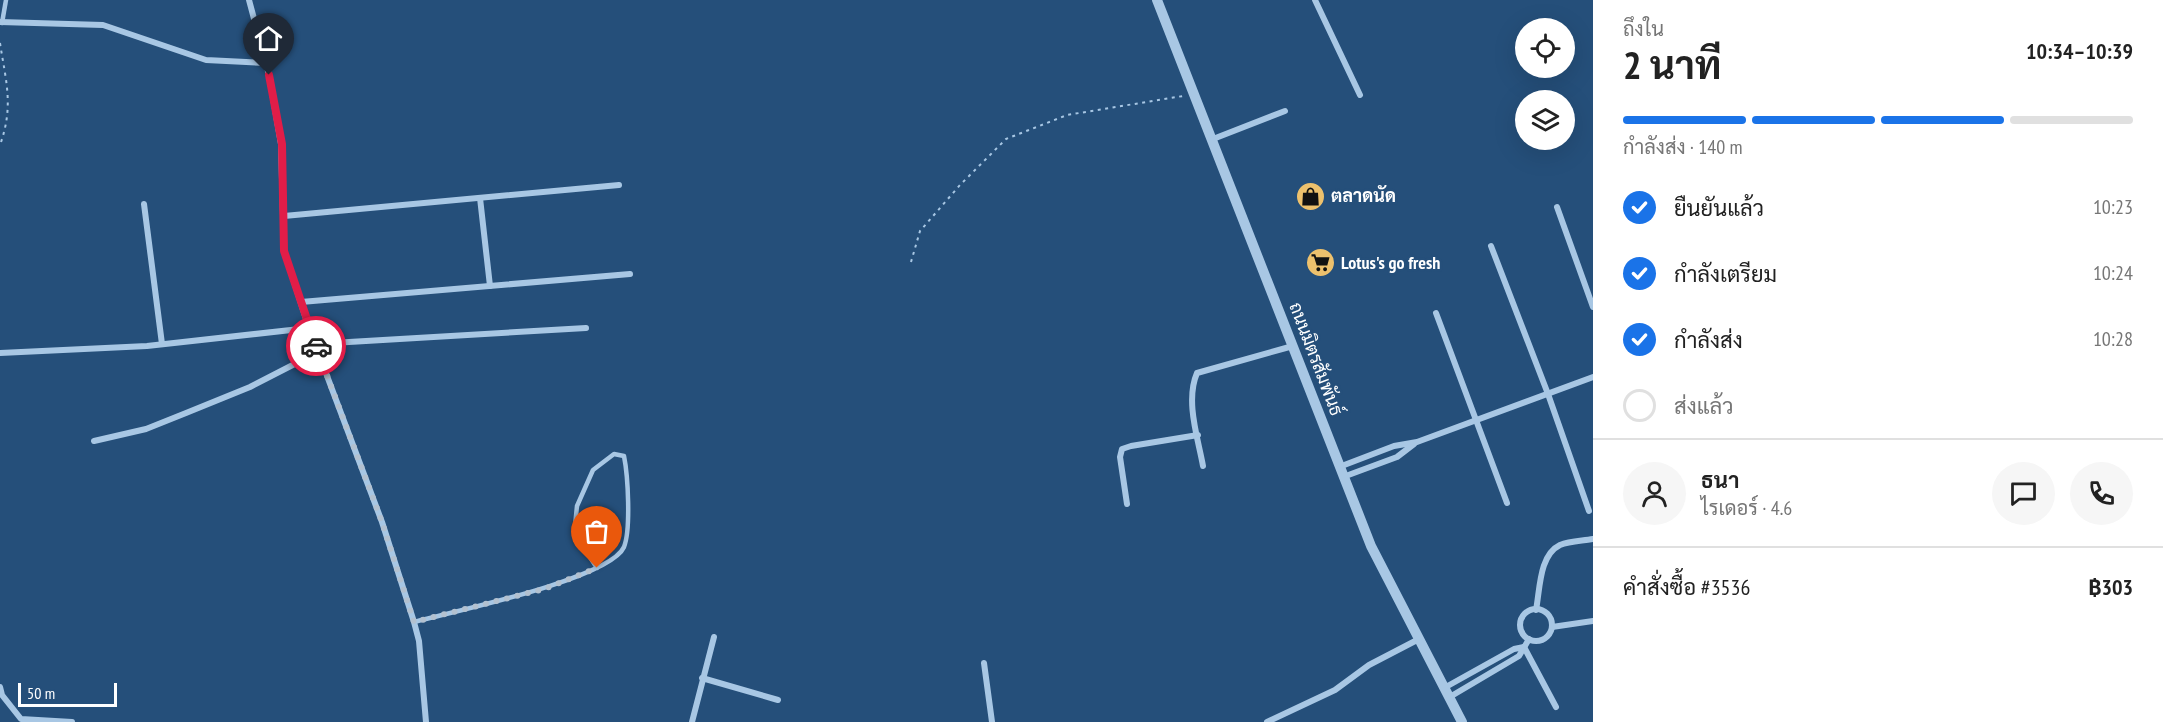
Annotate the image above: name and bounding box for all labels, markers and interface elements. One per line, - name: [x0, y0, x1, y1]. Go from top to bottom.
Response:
- pin: [243, 13, 294, 75]
- text: ถึงใน: [1623, 16, 1664, 42]
- map controls: [1515, 18, 1575, 150]
- button: locate: [1515, 18, 1575, 78]
- icon: home: [252, 22, 285, 55]
- text: 10:34–10:39: [2026, 37, 2133, 65]
- text: 2 นาที: [1623, 39, 1721, 90]
- button: layers: [1515, 90, 1575, 150]
- text: กำลังส่ง · 140 m: [1623, 134, 1743, 160]
- shop icon: ตลาดนัด: [1294, 180, 1326, 212]
- place label: ตลาดนัด: [1331, 184, 1396, 207]
- icon: check: [1623, 191, 1656, 224]
- text: ยืนยันแล้ว: [1674, 194, 1764, 222]
- text: 10:23: [2093, 194, 2133, 220]
- supermarket icon: Lotus's go fresh: [1304, 247, 1336, 279]
- place label: Lotus's go fresh: [1341, 251, 1440, 274]
- icon: check: [1623, 257, 1656, 290]
- text: กำลังเตรียม: [1674, 260, 1777, 288]
- text: 10:24: [2093, 260, 2133, 286]
- street label: ถนนมิตรสัมพันธ์: [1284, 298, 1350, 419]
- courier: [286, 316, 346, 376]
- icon: check: [1623, 323, 1656, 356]
- text: กำลังส่ง: [1674, 326, 1743, 354]
- text: 10:28: [2093, 326, 2133, 352]
- icon: car: [300, 330, 333, 363]
- text: ส่งแล้ว: [1674, 392, 1734, 420]
- button: person: [1623, 462, 1686, 525]
- button: chat: [1992, 462, 2055, 525]
- button: phone: [2070, 462, 2133, 525]
- text: ธนา: [1701, 466, 1739, 494]
- text: ไรเดอร์ · 4.6: [1701, 495, 1792, 521]
- pin: [571, 506, 622, 568]
- icon: bag: [580, 515, 613, 548]
- text: คำสั่งซื้อ #3536: [1623, 573, 1750, 601]
- text: ฿303: [2088, 573, 2133, 601]
- scale bar: [18, 680, 117, 708]
- text: 50 m: [27, 683, 55, 703]

